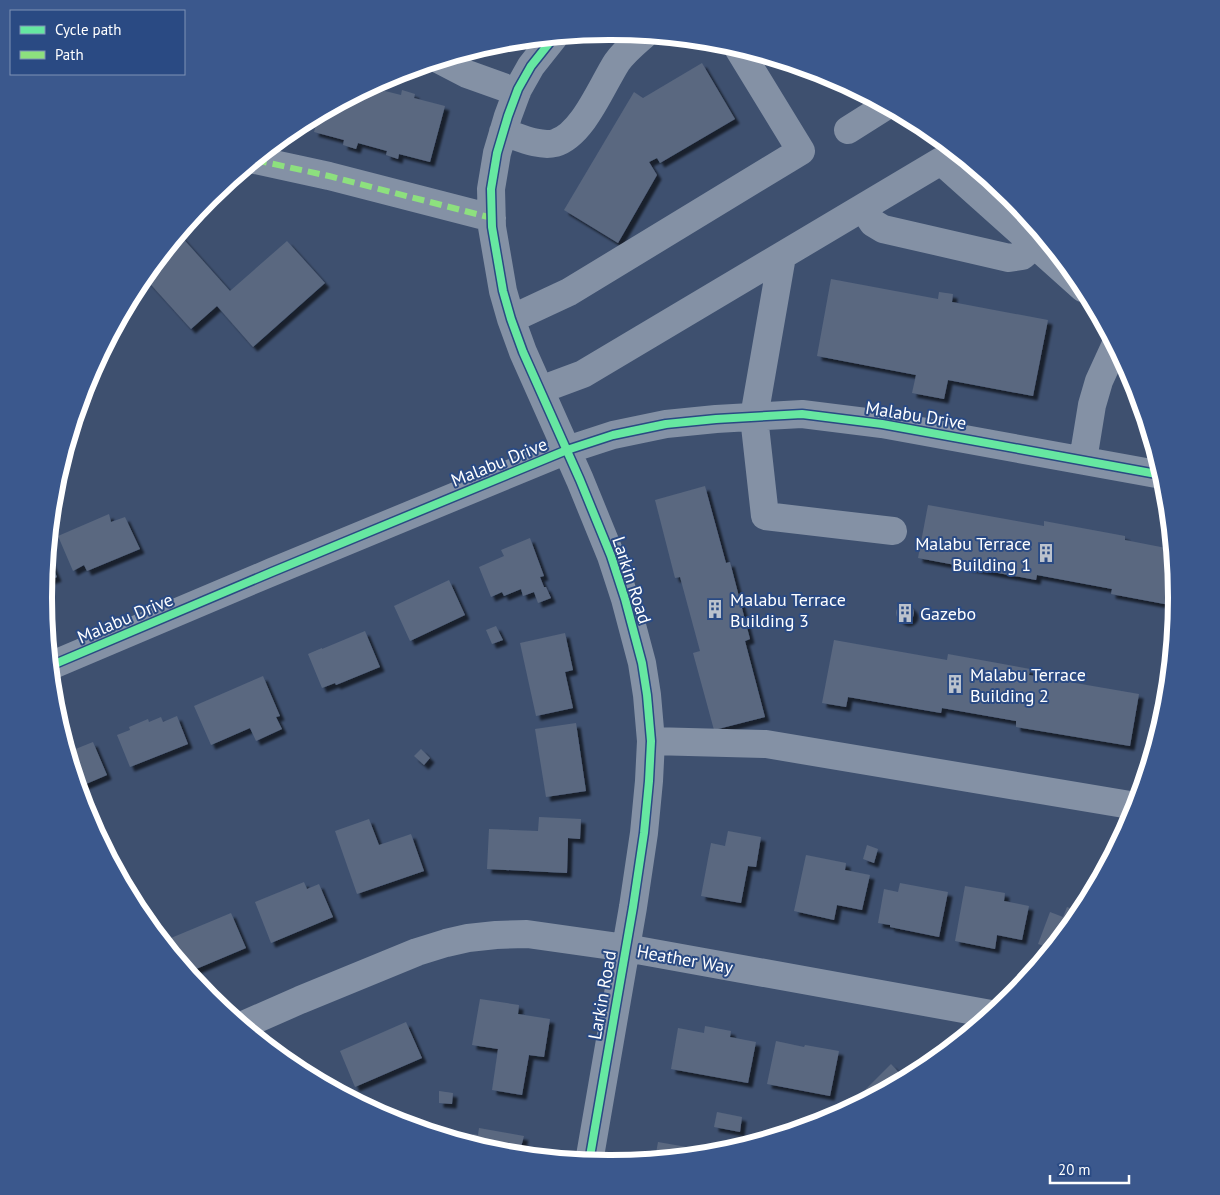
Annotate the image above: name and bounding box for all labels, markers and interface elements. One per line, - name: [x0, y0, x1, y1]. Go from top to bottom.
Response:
- legend: [10, 10, 185, 75]
- text: Cycle path: [55, 20, 121, 39]
- text: Path: [55, 45, 84, 64]
- street label: Malabu Drive: [864, 396, 968, 434]
- street label: Malabu Drive: [447, 432, 551, 492]
- place label: Malabu Terrace Building 1: [915, 532, 1031, 576]
- street label: Larkin Road: [607, 534, 657, 626]
- building icon: Malabu Terrace Building 1: [1035, 542, 1057, 564]
- street label: Malabu Drive: [74, 588, 176, 648]
- place label: Malabu Terrace Building 3: [730, 588, 846, 632]
- building icon: Malabu Terrace Building 3: [704, 598, 726, 620]
- building icon: Gazebo: [894, 602, 916, 624]
- place label: Gazebo: [920, 602, 976, 625]
- place label: Malabu Terrace Building 2: [970, 663, 1086, 707]
- building icon: Malabu Terrace Building 2: [944, 673, 966, 695]
- street label: Heather Way: [635, 939, 736, 979]
- street label: Larkin Road: [583, 949, 621, 1041]
- scale bar: [1050, 1152, 1129, 1184]
- text: 20 m: [1058, 1160, 1091, 1179]

